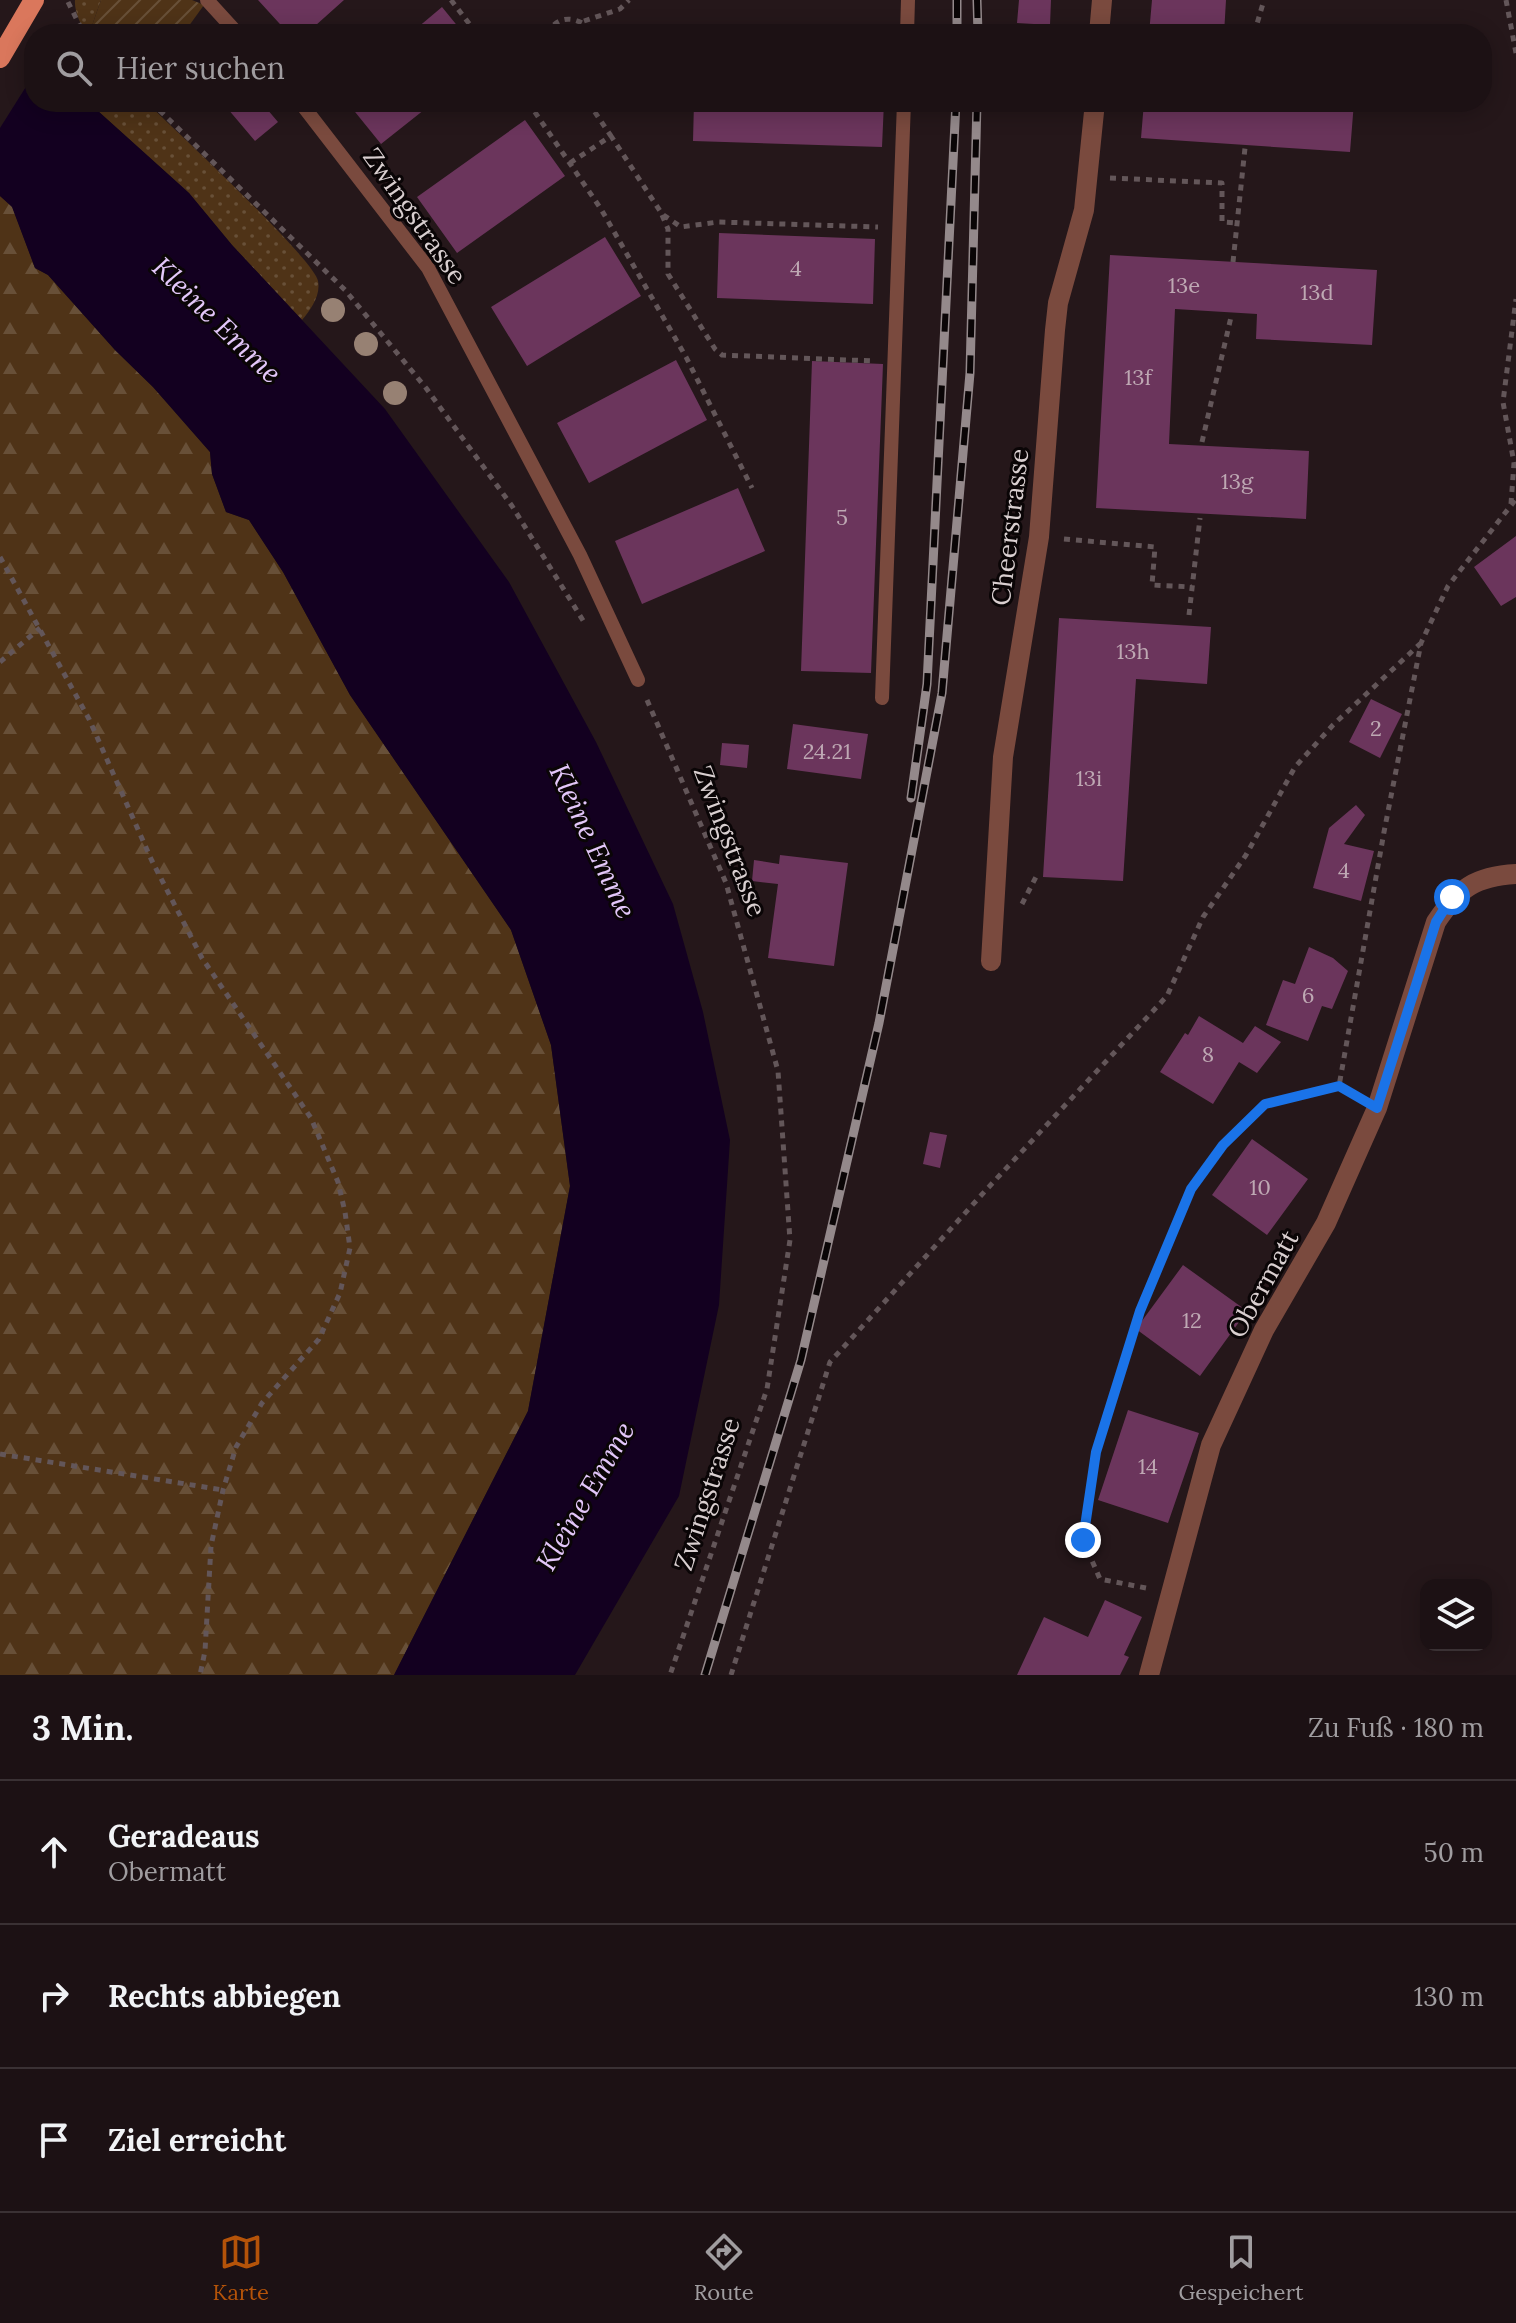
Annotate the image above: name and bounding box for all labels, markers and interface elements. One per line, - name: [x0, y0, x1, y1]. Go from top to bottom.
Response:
- search box: [24, 24, 1492, 112]
- icon: search: [52, 46, 96, 90]
- text: Hier suchen: [116, 49, 285, 87]
- street label: Zwingstrasse: [356, 141, 474, 290]
- water label: Kleine Emme: [145, 249, 289, 391]
- house number: 4: [790, 254, 802, 282]
- house number: 13e: [1168, 271, 1200, 299]
- house number: 13d: [1300, 278, 1334, 306]
- house number: 13f: [1124, 363, 1153, 391]
- street label: Cheerstrasse: [984, 447, 1035, 607]
- house number: 13g: [1221, 467, 1254, 495]
- house number: 5: [836, 503, 848, 531]
- house number: 13h: [1116, 637, 1150, 665]
- house number: 2: [1370, 714, 1382, 742]
- house number: 24.21: [803, 737, 851, 765]
- water label: Kleine Emme: [541, 758, 645, 924]
- street label: Zwingstrasse: [687, 761, 774, 921]
- house number: 13i: [1076, 764, 1102, 792]
- house number: 4: [1338, 856, 1350, 884]
- route start: [1434, 879, 1470, 915]
- house number: 6: [1302, 981, 1314, 1009]
- house number: 8: [1202, 1040, 1214, 1068]
- house number: 10: [1249, 1173, 1271, 1201]
- street label: Obermatt: [1220, 1224, 1306, 1343]
- house number: 12: [1182, 1306, 1202, 1334]
- street label: Zwingstrasse: [666, 1413, 747, 1574]
- water label: Kleine Emme: [528, 1415, 642, 1577]
- house number: 14: [1138, 1452, 1158, 1480]
- route end: [1065, 1522, 1101, 1558]
- map controls: [1420, 1579, 1492, 1651]
- button: layers: [1420, 1579, 1492, 1651]
- text: 3 Min.: [32, 1706, 133, 1749]
- text: Zu Fuß · 180 m: [1308, 1711, 1484, 1744]
- text: Geradeaus: [108, 1817, 260, 1855]
- icon: ahead: [32, 1830, 76, 1874]
- text: 50 m: [1424, 1836, 1484, 1869]
- text: Obermatt: [108, 1855, 226, 1888]
- icon: right: [32, 1974, 76, 2018]
- text: Rechts abbiegen: [108, 1977, 341, 2015]
- text: 130 m: [1414, 1980, 1484, 2013]
- icon: arrive: [32, 2118, 76, 2162]
- text: Ziel erreicht: [108, 2121, 286, 2159]
- tab: Karte: [212, 2230, 269, 2306]
- tab: Route: [694, 2230, 754, 2306]
- tab: Gespeichert: [1179, 2230, 1304, 2306]

